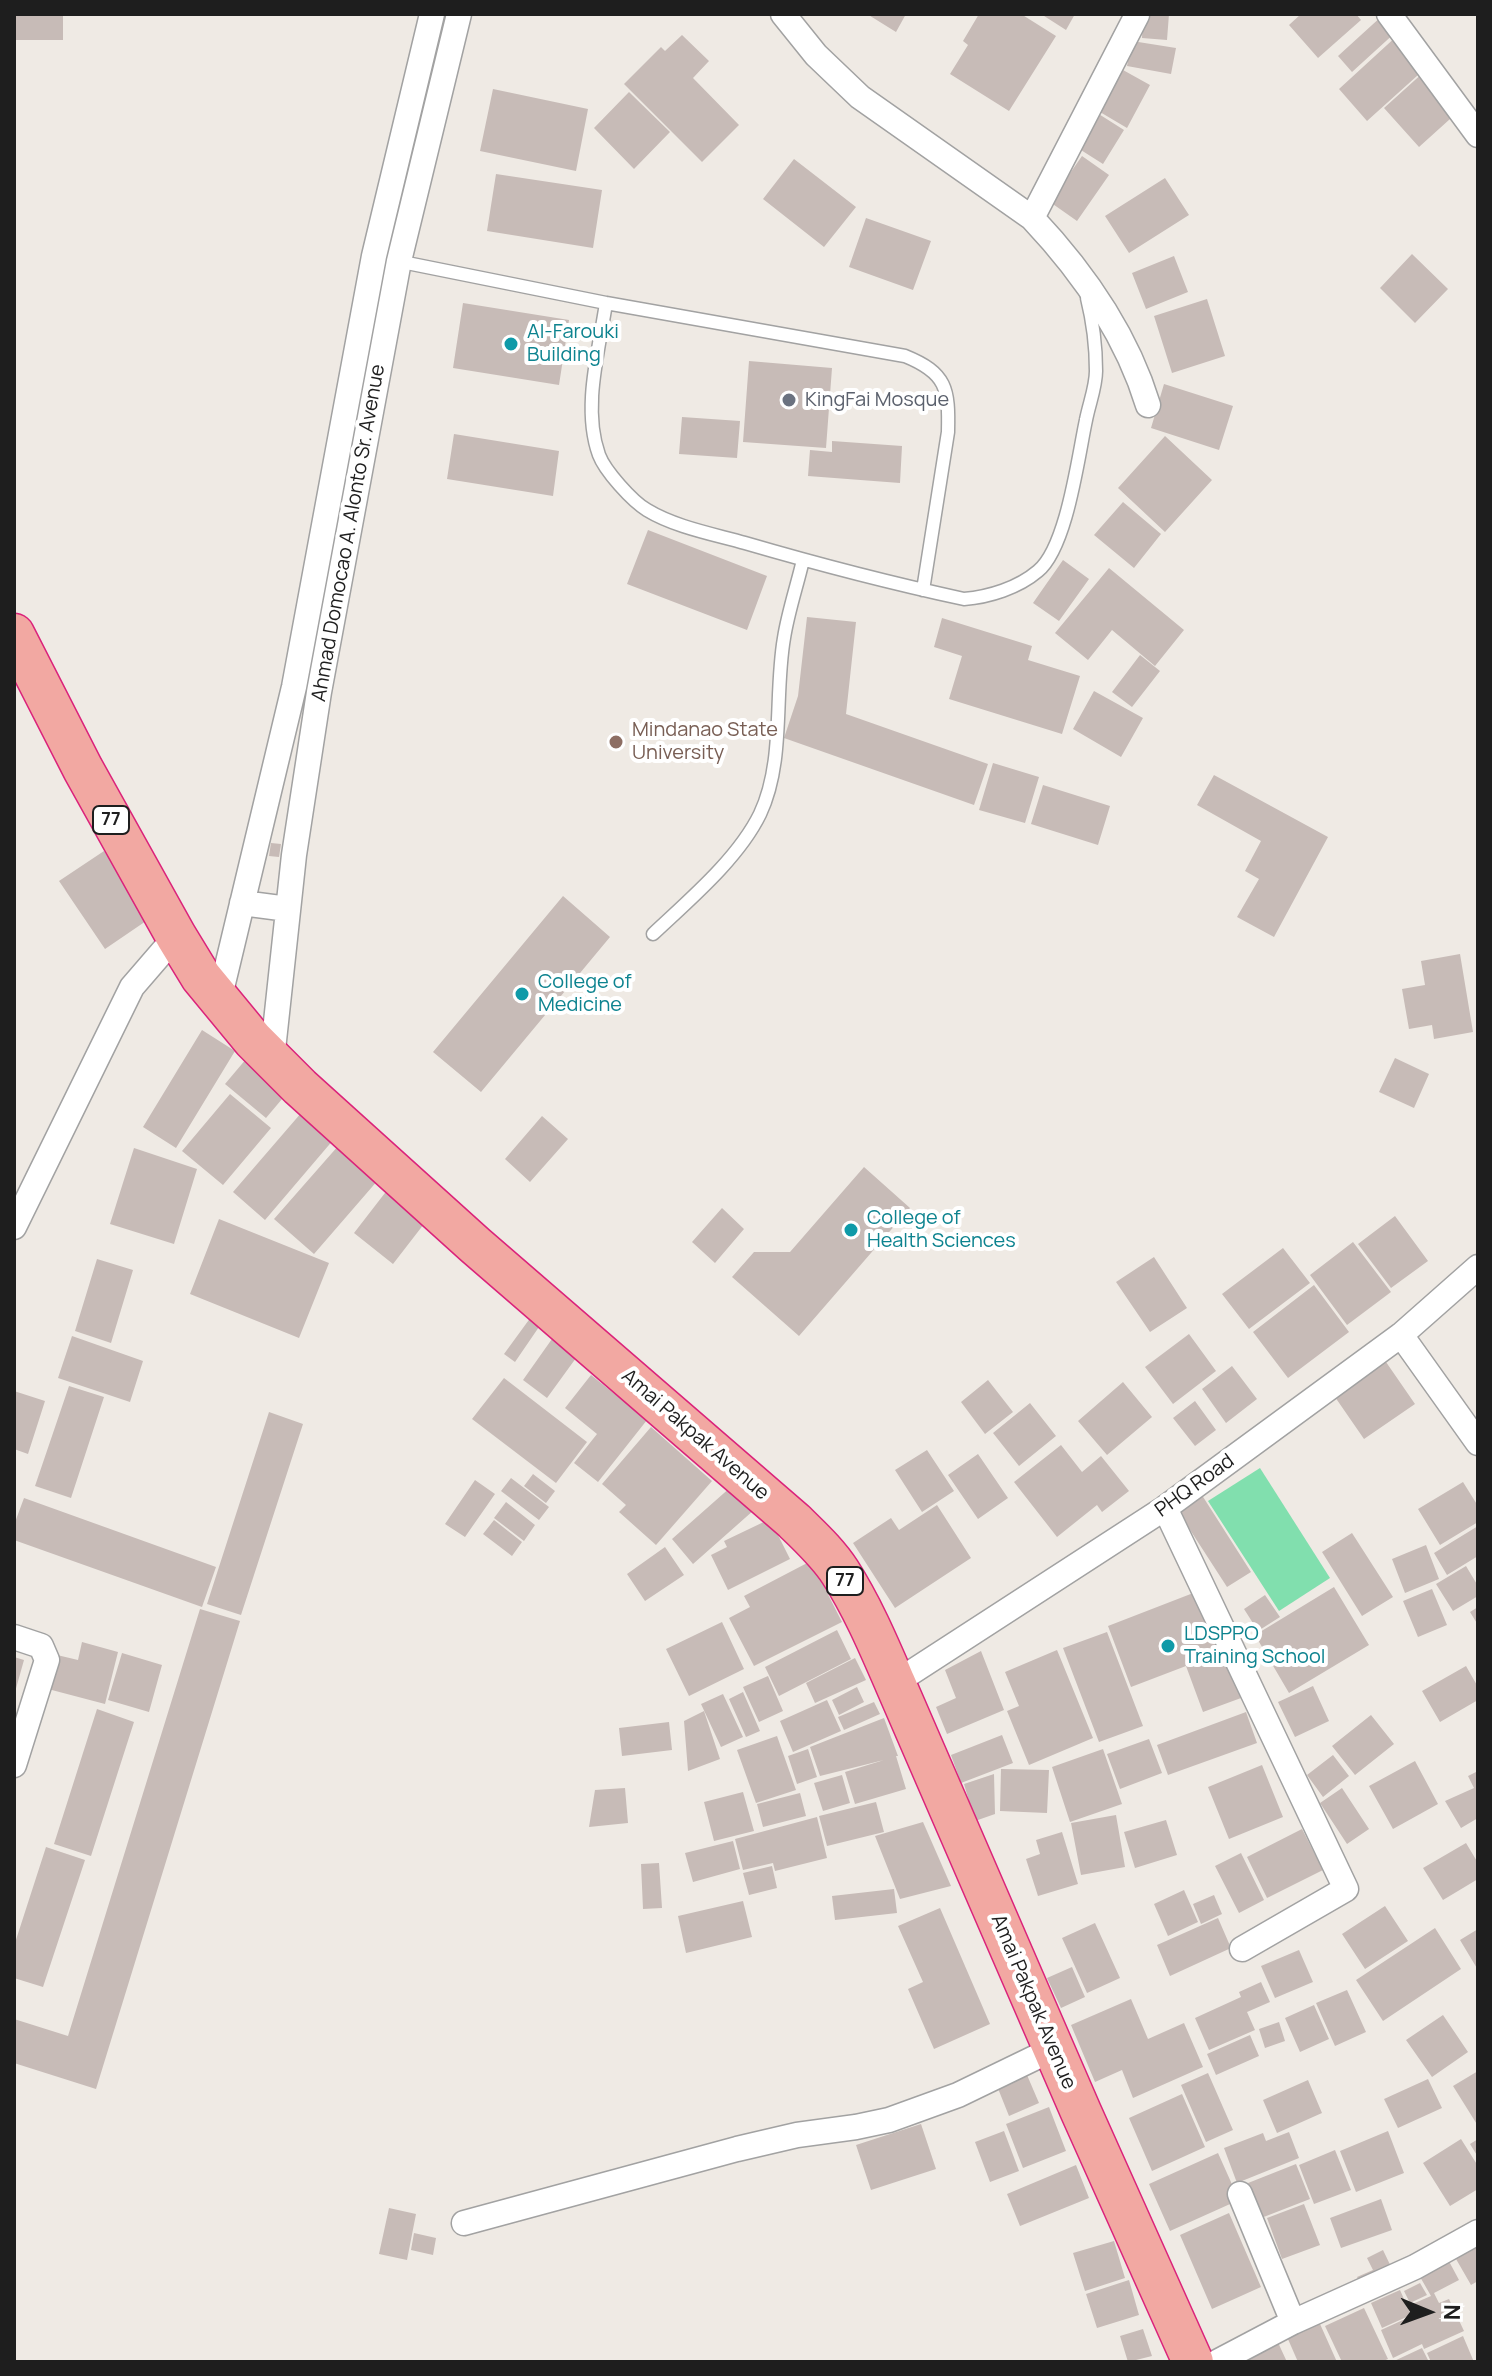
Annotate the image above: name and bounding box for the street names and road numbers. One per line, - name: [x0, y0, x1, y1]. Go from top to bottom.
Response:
- street label: Ahmad Domocao A. Alonto Sr. Avenue: [307, 362, 391, 704]
- road number: 77: [93, 806, 129, 834]
- street label: Amai Pakpak Avenue: [616, 1364, 774, 1506]
- street label: PHQ Road: [1151, 1449, 1239, 1523]
- road number: 77: [827, 1567, 863, 1595]
- street label: Amai Pakpak Avenue: [985, 1911, 1081, 2093]

